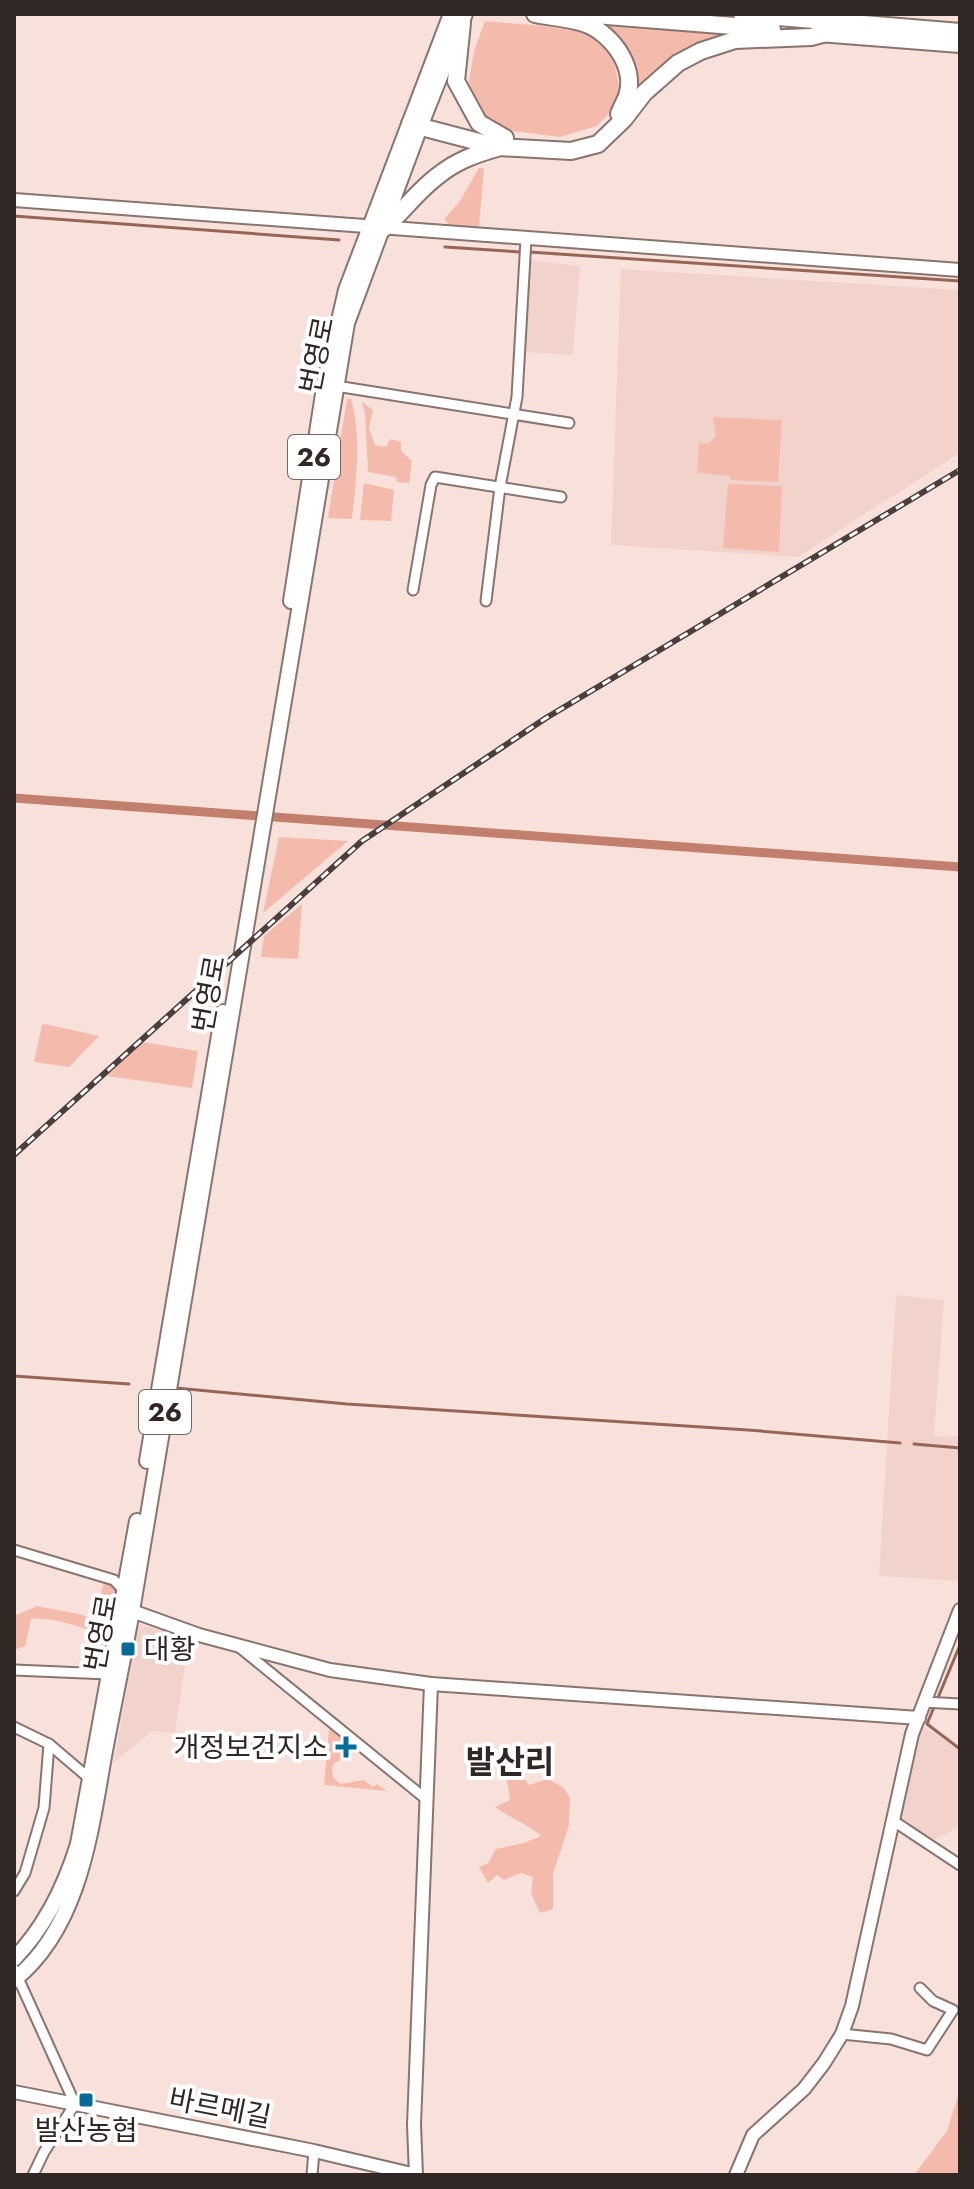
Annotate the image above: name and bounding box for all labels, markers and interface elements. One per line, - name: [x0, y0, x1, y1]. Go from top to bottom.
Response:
- street label: 번영로: [290, 313, 344, 397]
- road number: 26: [288, 435, 340, 479]
- street label: 번영로: [182, 952, 236, 1036]
- road number: 26: [139, 1390, 191, 1434]
- street label: 번영로: [74, 1591, 128, 1675]
- place label: 대황: [144, 1629, 196, 1670]
- marker: 대황: [119, 1640, 137, 1658]
- place label: 개정보건지소: [173, 1727, 328, 1768]
- marker: 개정보건지소: [335, 1736, 357, 1758]
- district label: 발산리: [466, 1739, 554, 1785]
- street label: 바르메길: [166, 2078, 274, 2138]
- marker: 발산농협: [77, 2091, 95, 2109]
- place label: 발산농협: [34, 2110, 138, 2151]

